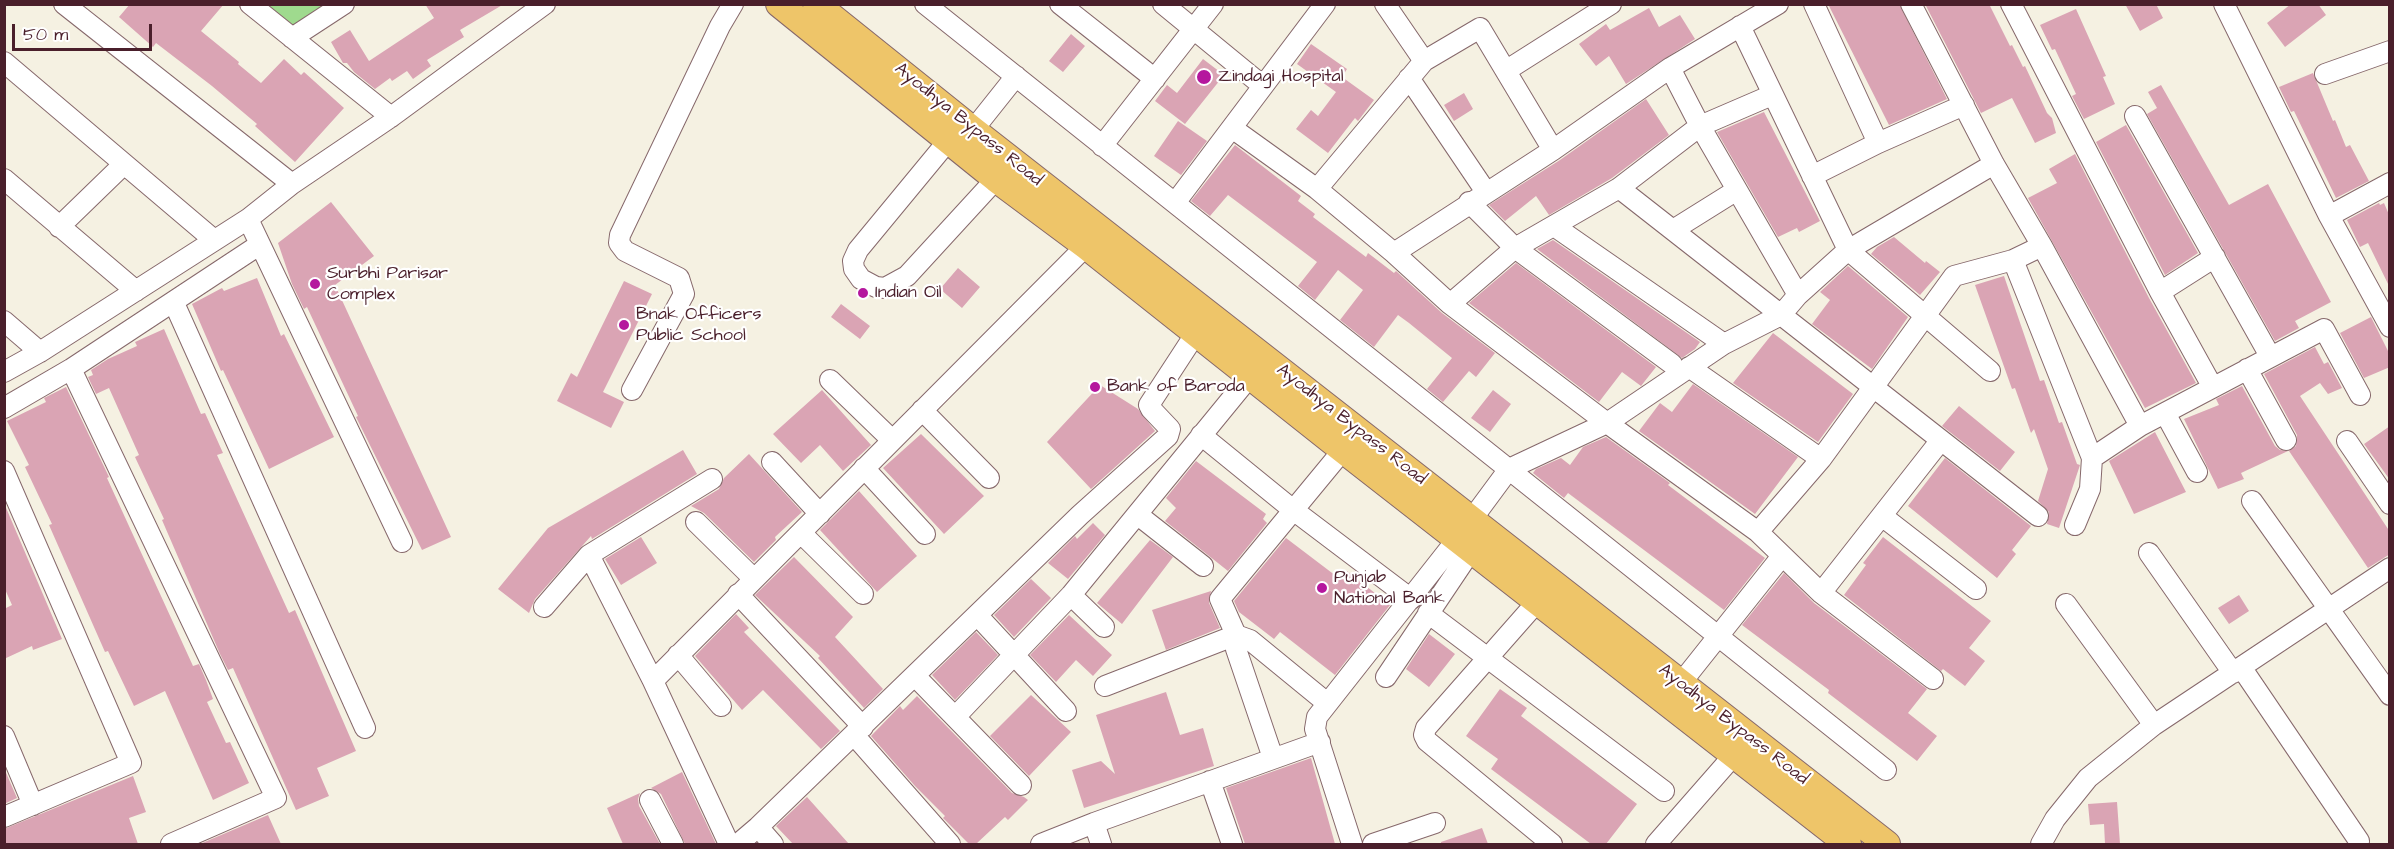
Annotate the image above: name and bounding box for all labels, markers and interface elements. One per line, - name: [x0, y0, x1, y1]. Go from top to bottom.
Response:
- scale bar: [15, 12, 154, 50]
- text: 50 m: [23, 22, 68, 47]
- street label: Ayodhya Bypass Road: [890, 59, 1046, 191]
- place label: Zindagi Hospital: [1218, 66, 1344, 88]
- marker: Zindagi Hospital: [1195, 68, 1213, 86]
- place label: Surbhi Parisar Complex: [327, 263, 448, 306]
- marker: Surbhi Parisar Complex: [308, 277, 322, 291]
- place label: Indian Oil: [875, 282, 942, 304]
- marker: Indian Oil: [856, 286, 870, 300]
- place label: Bnak Officers Public School: [636, 304, 761, 346]
- marker: Bnak Officers Public School: [617, 318, 631, 332]
- street label: Ayodhya Bypass Road: [1272, 360, 1430, 490]
- place label: Bank of Baroda: [1107, 376, 1245, 398]
- marker: Bank of Baroda: [1088, 380, 1102, 394]
- place label: Punjab National Bank: [1334, 567, 1445, 610]
- marker: Punjab National Bank: [1315, 581, 1329, 595]
- street label: Ayodhya Bypass Road: [1654, 660, 1812, 790]

